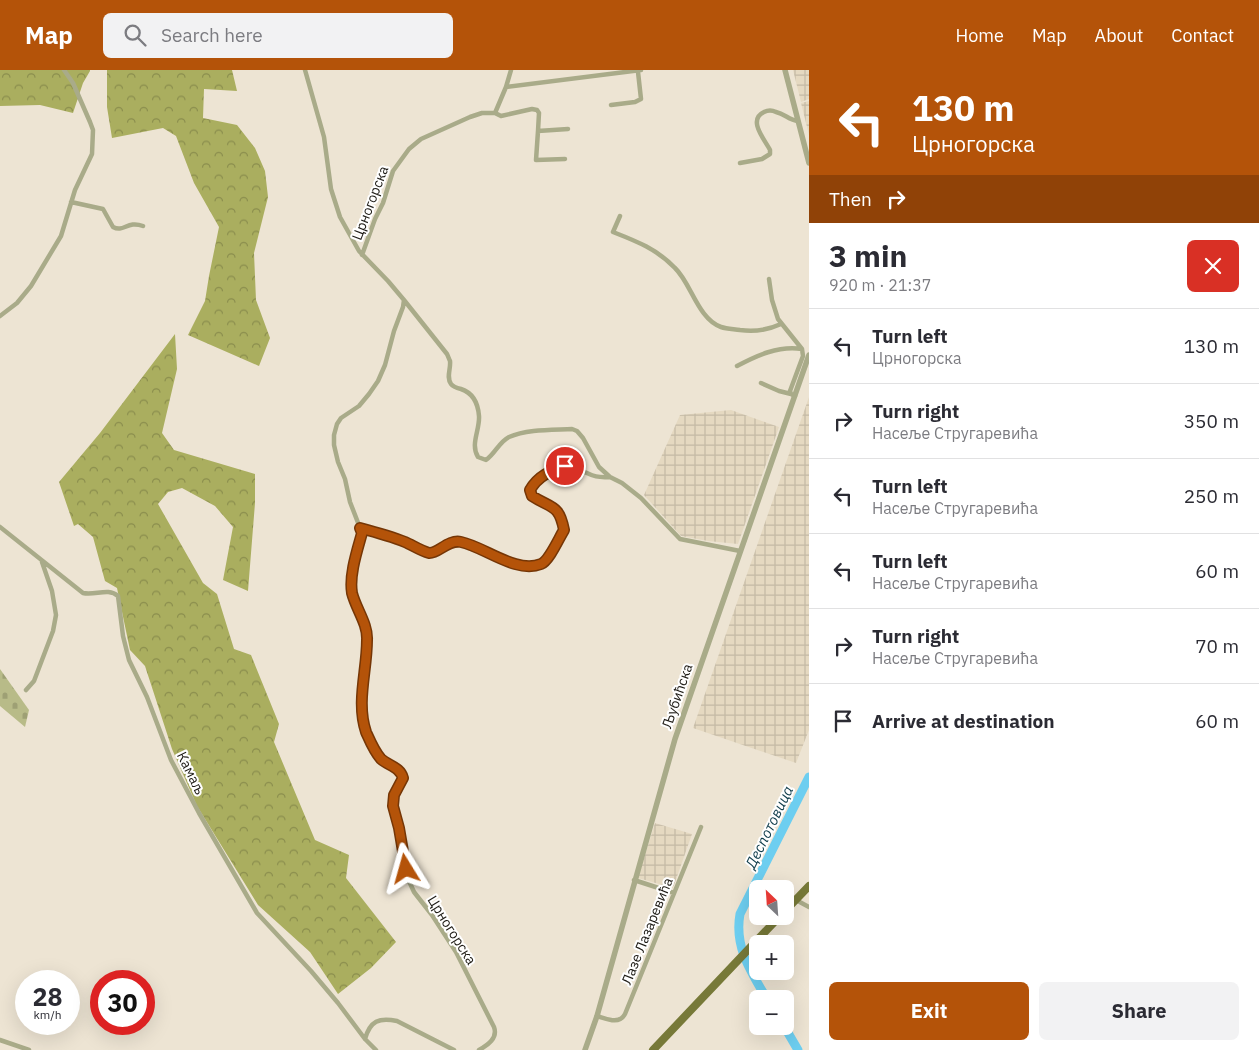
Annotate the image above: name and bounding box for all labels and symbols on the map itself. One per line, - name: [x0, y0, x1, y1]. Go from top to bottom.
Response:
- street label: Црногорска: [348, 163, 393, 243]
- pin: [544, 445, 586, 487]
- street label: Љубићска: [658, 661, 697, 731]
- street label: Камаљ: [173, 749, 209, 797]
- water label: Деспотовица: [740, 782, 797, 873]
- position arrow: [379, 842, 431, 894]
- street label: Лазе Лазаревића: [617, 874, 677, 987]
- north arrow: [749, 880, 794, 925]
- street label: Црногорска: [424, 892, 481, 968]
- speed limit sign: 30: [90, 970, 155, 1035]

